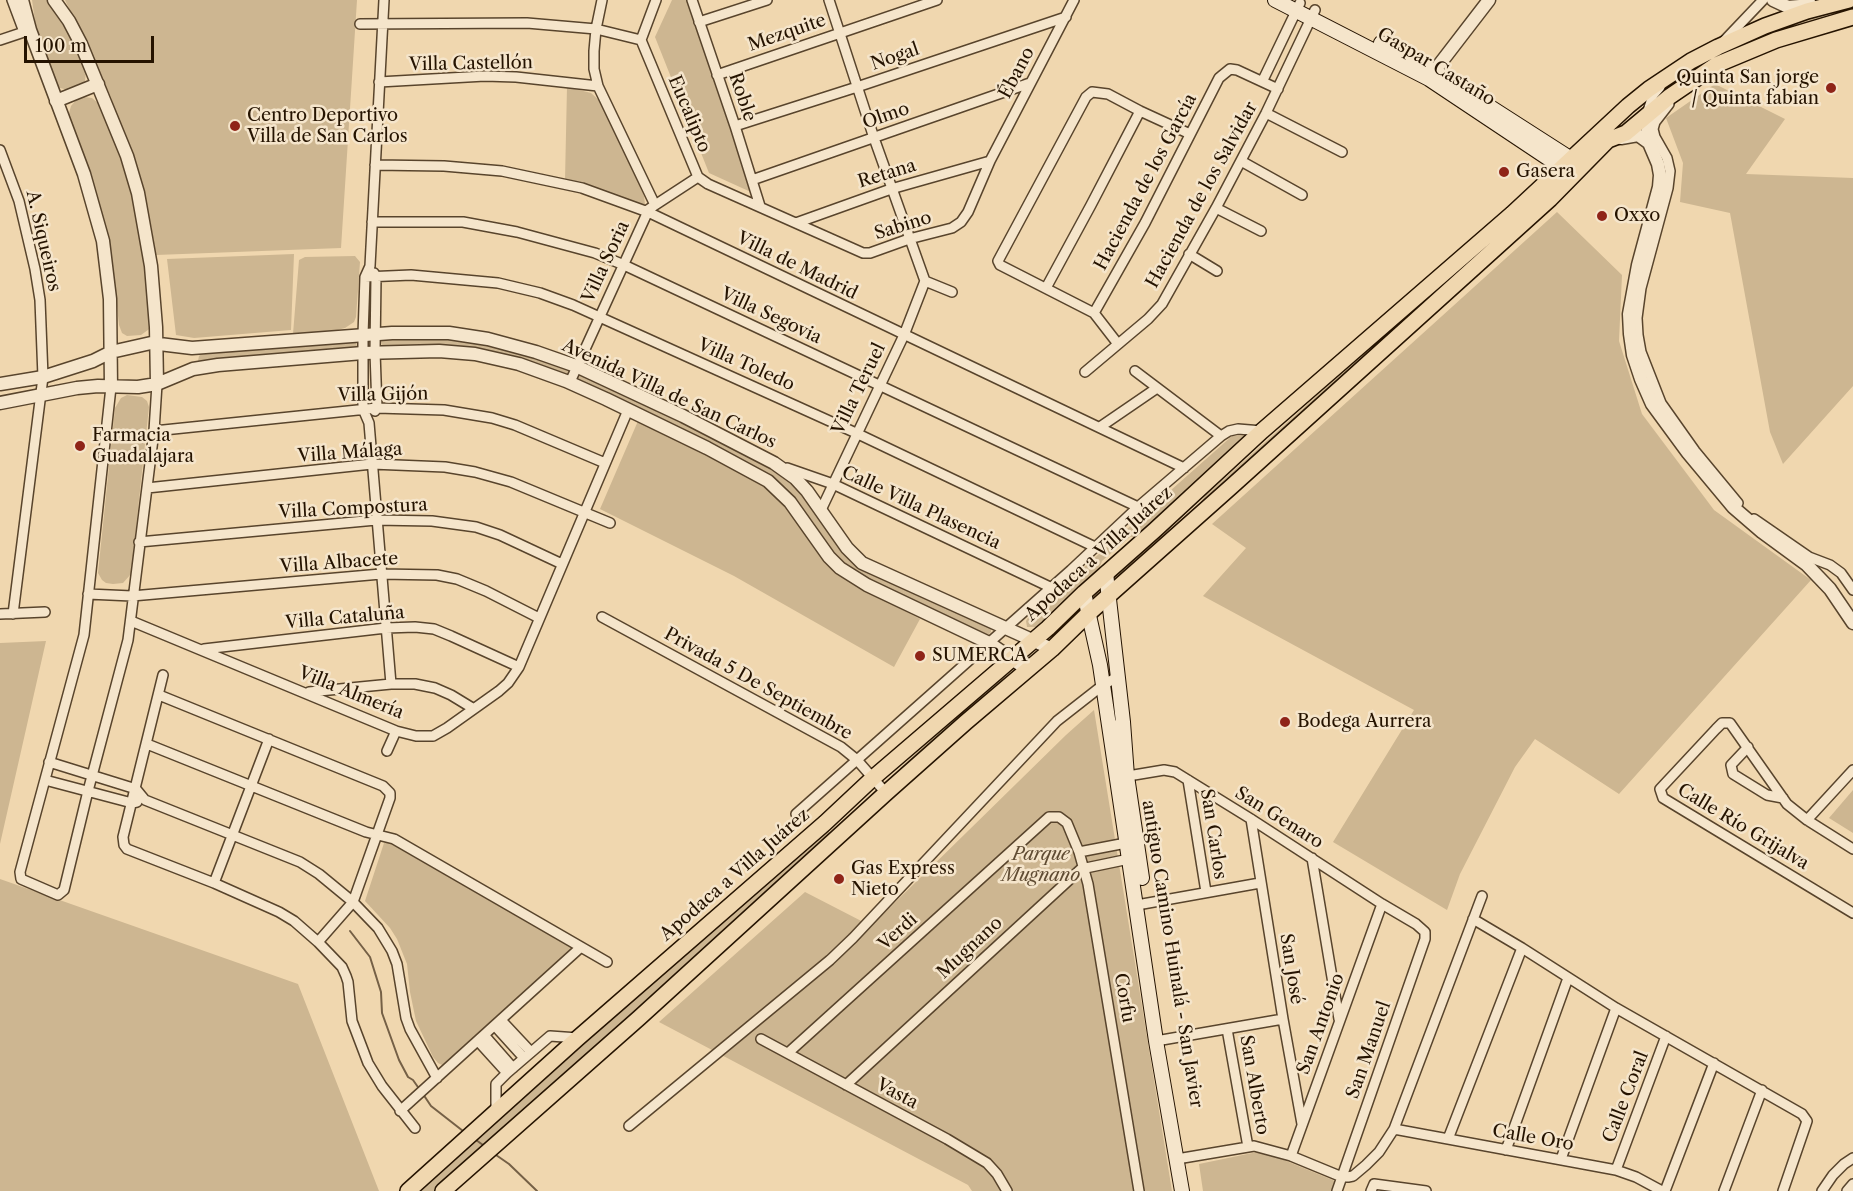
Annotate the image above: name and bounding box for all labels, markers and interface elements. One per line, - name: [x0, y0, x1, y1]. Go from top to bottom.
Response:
- street label: Mezquite: [745, 10, 829, 56]
- street label: Gaspar Castaño: [1373, 23, 1499, 111]
- scale bar: [27, 24, 158, 62]
- text: 100 m: [35, 35, 87, 57]
- street label: Nogal: [868, 39, 922, 75]
- street label: Ébano: [995, 44, 1039, 102]
- street label: Villa Castellón: [409, 52, 533, 76]
- place label: Quinta San jorge / Quinta fabian: [1676, 67, 1819, 110]
- street label: Roble: [724, 70, 760, 124]
- street label: Eucalipto: [663, 72, 715, 156]
- marker: Quinta San jorge / Quinta fabian: [1824, 81, 1838, 95]
- street label: Hacienda de los García: [1090, 90, 1202, 274]
- street label: Olmo: [860, 98, 912, 134]
- street label: Hacienda de los Salvidar: [1142, 98, 1262, 292]
- place label: Centro Deportivo Villa de San Carlos: [247, 105, 408, 148]
- marker: Centro Deportivo Villa de San Carlos: [228, 119, 242, 133]
- street label: Retana: [855, 155, 919, 193]
- place label: Gasera: [1516, 161, 1575, 183]
- marker: Gasera: [1497, 165, 1511, 179]
- street label: A. Siqueiros: [21, 188, 65, 294]
- place label: Oxxo: [1614, 205, 1660, 227]
- street label: Sabino: [872, 207, 934, 245]
- marker: Oxxo: [1595, 209, 1609, 223]
- street label: Villa Soria: [578, 218, 634, 306]
- street label: Villa de Madrid: [733, 227, 861, 305]
- street label: Villa Segovia: [717, 283, 825, 349]
- street label: Villa Toledo: [694, 334, 798, 396]
- street label: Avenida Villa de San Carlos: [558, 335, 780, 453]
- street label: Villa Teruel: [828, 340, 890, 438]
- street label: Villa Gijón: [337, 383, 429, 407]
- place label: Farmacia Guadalajara: [92, 425, 194, 468]
- marker: Farmacia Guadalajara: [73, 439, 87, 453]
- street label: Villa Málaga: [297, 439, 403, 467]
- street label: Calle Villa Plasencia: [838, 462, 1004, 554]
- street label: Apodaca a Villa Juárez: [1021, 482, 1177, 626]
- street label: Villa Compostura: [278, 494, 428, 524]
- street label: Villa Albacete: [279, 548, 399, 578]
- street label: Villa Cataluña: [284, 602, 406, 634]
- street label: Privada 5 De Septiembre: [660, 623, 856, 745]
- place label: SUMERCA: [932, 645, 1027, 667]
- marker: SUMERCA: [913, 649, 927, 663]
- street label: Villa Almería: [295, 662, 407, 724]
- place label: Bodega Aurrera: [1297, 711, 1432, 733]
- marker: Bodega Aurrera: [1278, 715, 1292, 729]
- street label: Calle Río Grijalva: [1673, 779, 1813, 875]
- street label: San Genaro: [1231, 782, 1327, 854]
- street label: San Carlos: [1195, 787, 1231, 881]
- street label: antiguo Camino Huinalá - San Javier: [1137, 799, 1207, 1109]
- street label: Apodaca a Villa Juárez: [656, 804, 814, 946]
- park label: Parque Mugnano: [1002, 844, 1080, 886]
- place label: Gas Express Nieto: [851, 858, 955, 900]
- marker: Gas Express Nieto: [832, 872, 846, 886]
- street label: Verdi: [874, 909, 922, 955]
- street label: Mugnano: [933, 912, 1007, 984]
- street label: San José: [1275, 932, 1307, 1006]
- street label: San Antonio: [1293, 970, 1349, 1078]
- street label: Corfu: [1109, 972, 1139, 1024]
- street label: San Manuel: [1342, 998, 1396, 1102]
- street label: San Alberto: [1235, 1033, 1273, 1137]
- street label: Calle Coral: [1599, 1048, 1653, 1146]
- street label: Vasta: [872, 1074, 922, 1114]
- street label: Calle Oro: [1491, 1120, 1575, 1156]

